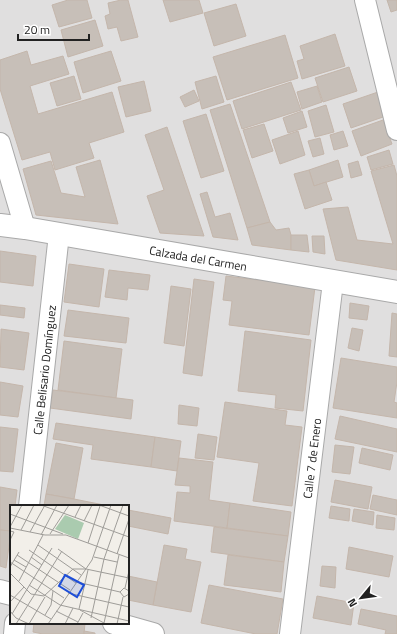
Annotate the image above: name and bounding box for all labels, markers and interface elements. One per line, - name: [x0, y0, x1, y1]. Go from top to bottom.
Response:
- scale bar: [18, 16, 89, 42]
- text: 20 m: [24, 20, 50, 39]
- street label: Calzada del Carmen: [148, 240, 249, 276]
- street label: Calle Belisario Domínguez: [27, 304, 61, 436]
- street label: Calle 7 de Enero: [297, 417, 326, 500]
- inset map: [10, 505, 129, 624]
- north arrow: [341, 578, 381, 618]
- text: N: [343, 596, 361, 610]

